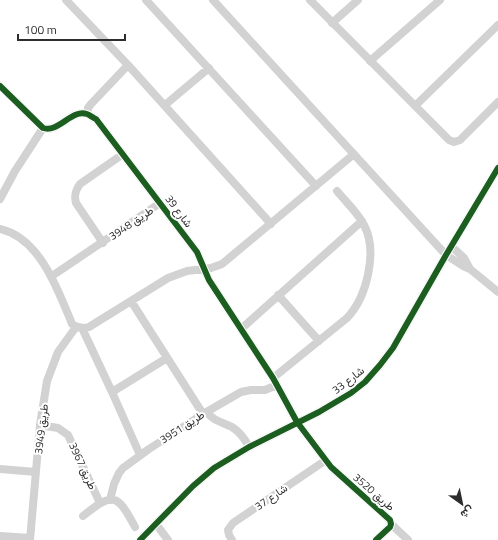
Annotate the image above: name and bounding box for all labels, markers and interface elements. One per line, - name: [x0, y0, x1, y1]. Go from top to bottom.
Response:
- scale bar: [18, 16, 125, 42]
- text: 100 m: [24, 20, 57, 39]
- street label: شارع 39: [162, 191, 197, 231]
- street label: طريق 3948: [106, 202, 156, 244]
- street label: شارع 33: [329, 362, 368, 398]
- street label: طريق 3949: [30, 403, 52, 455]
- street label: طريق 3951: [157, 407, 207, 447]
- street label: طريق 3967: [65, 440, 101, 492]
- street label: طريق 3520: [350, 469, 398, 515]
- street label: شارع 37: [251, 480, 291, 514]
- north arrow: [442, 484, 482, 524]
- text: ش: [458, 502, 477, 523]

